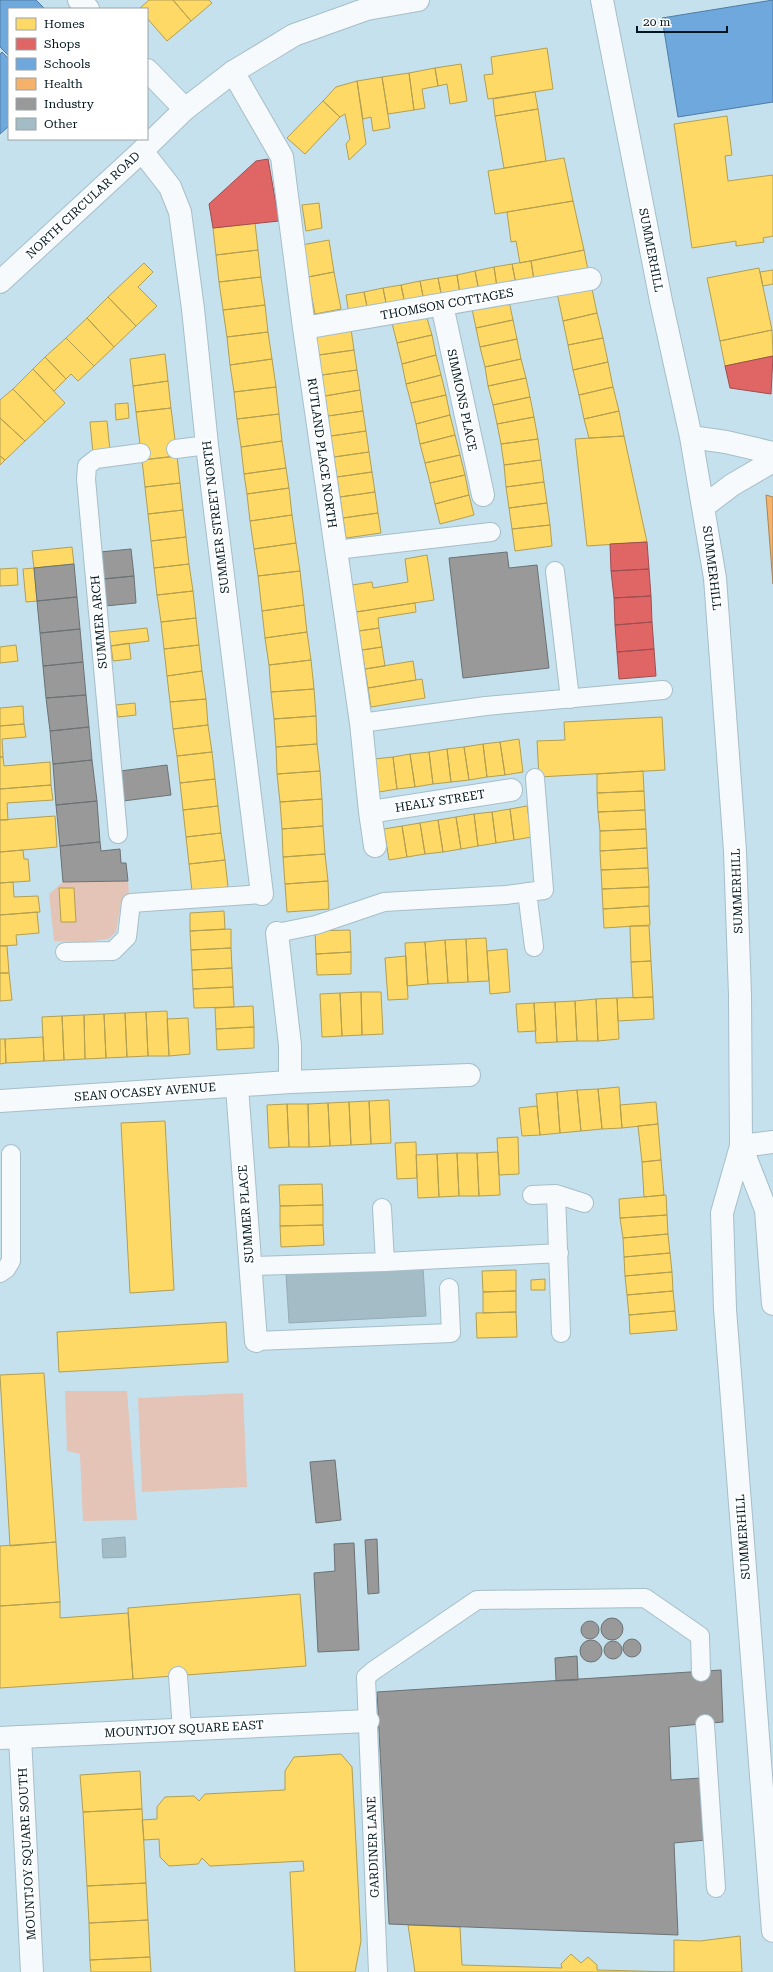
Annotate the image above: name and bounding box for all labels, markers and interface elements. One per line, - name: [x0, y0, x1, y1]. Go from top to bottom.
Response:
- legend: [8, 8, 148, 140]
- scale bar: [637, 8, 727, 34]
- text: 20 m: [643, 15, 670, 29]
- text: Homes: [44, 17, 85, 31]
- text: Shops: [44, 37, 80, 51]
- text: Schools: [44, 57, 91, 71]
- text: Health: [44, 77, 83, 91]
- text: Industry: [44, 97, 95, 111]
- text: Other: [44, 117, 77, 131]
- street label: NORTH CIRCULAR ROAD: [23, 149, 143, 261]
- street label: SUMMERHILL: [636, 207, 666, 293]
- street label: THOMSON COTTAGES: [379, 285, 515, 323]
- street label: SIMMONS PLACE: [444, 348, 480, 452]
- street label: RUTLAND PLACE NORTH: [305, 377, 339, 529]
- street label: SUMMER STREET NORTH: [200, 440, 232, 594]
- street label: SUMMERHILL: [700, 525, 724, 611]
- street label: SUMMER ARCH: [88, 574, 110, 670]
- street label: HEALY STREET: [394, 787, 486, 815]
- street label: SUMMERHILL: [729, 848, 745, 934]
- street label: SEAN O'CASEY AVENUE: [74, 1080, 216, 1104]
- street label: SUMMER PLACE: [236, 1164, 256, 1264]
- street label: SUMMERHILL: [733, 1494, 753, 1580]
- street label: MOUNTJOY SQUARE EAST: [104, 1718, 264, 1740]
- street label: MOUNTJOY SQUARE SOUTH: [15, 1767, 39, 1941]
- street label: GARDINER LANE: [364, 1796, 382, 1898]

